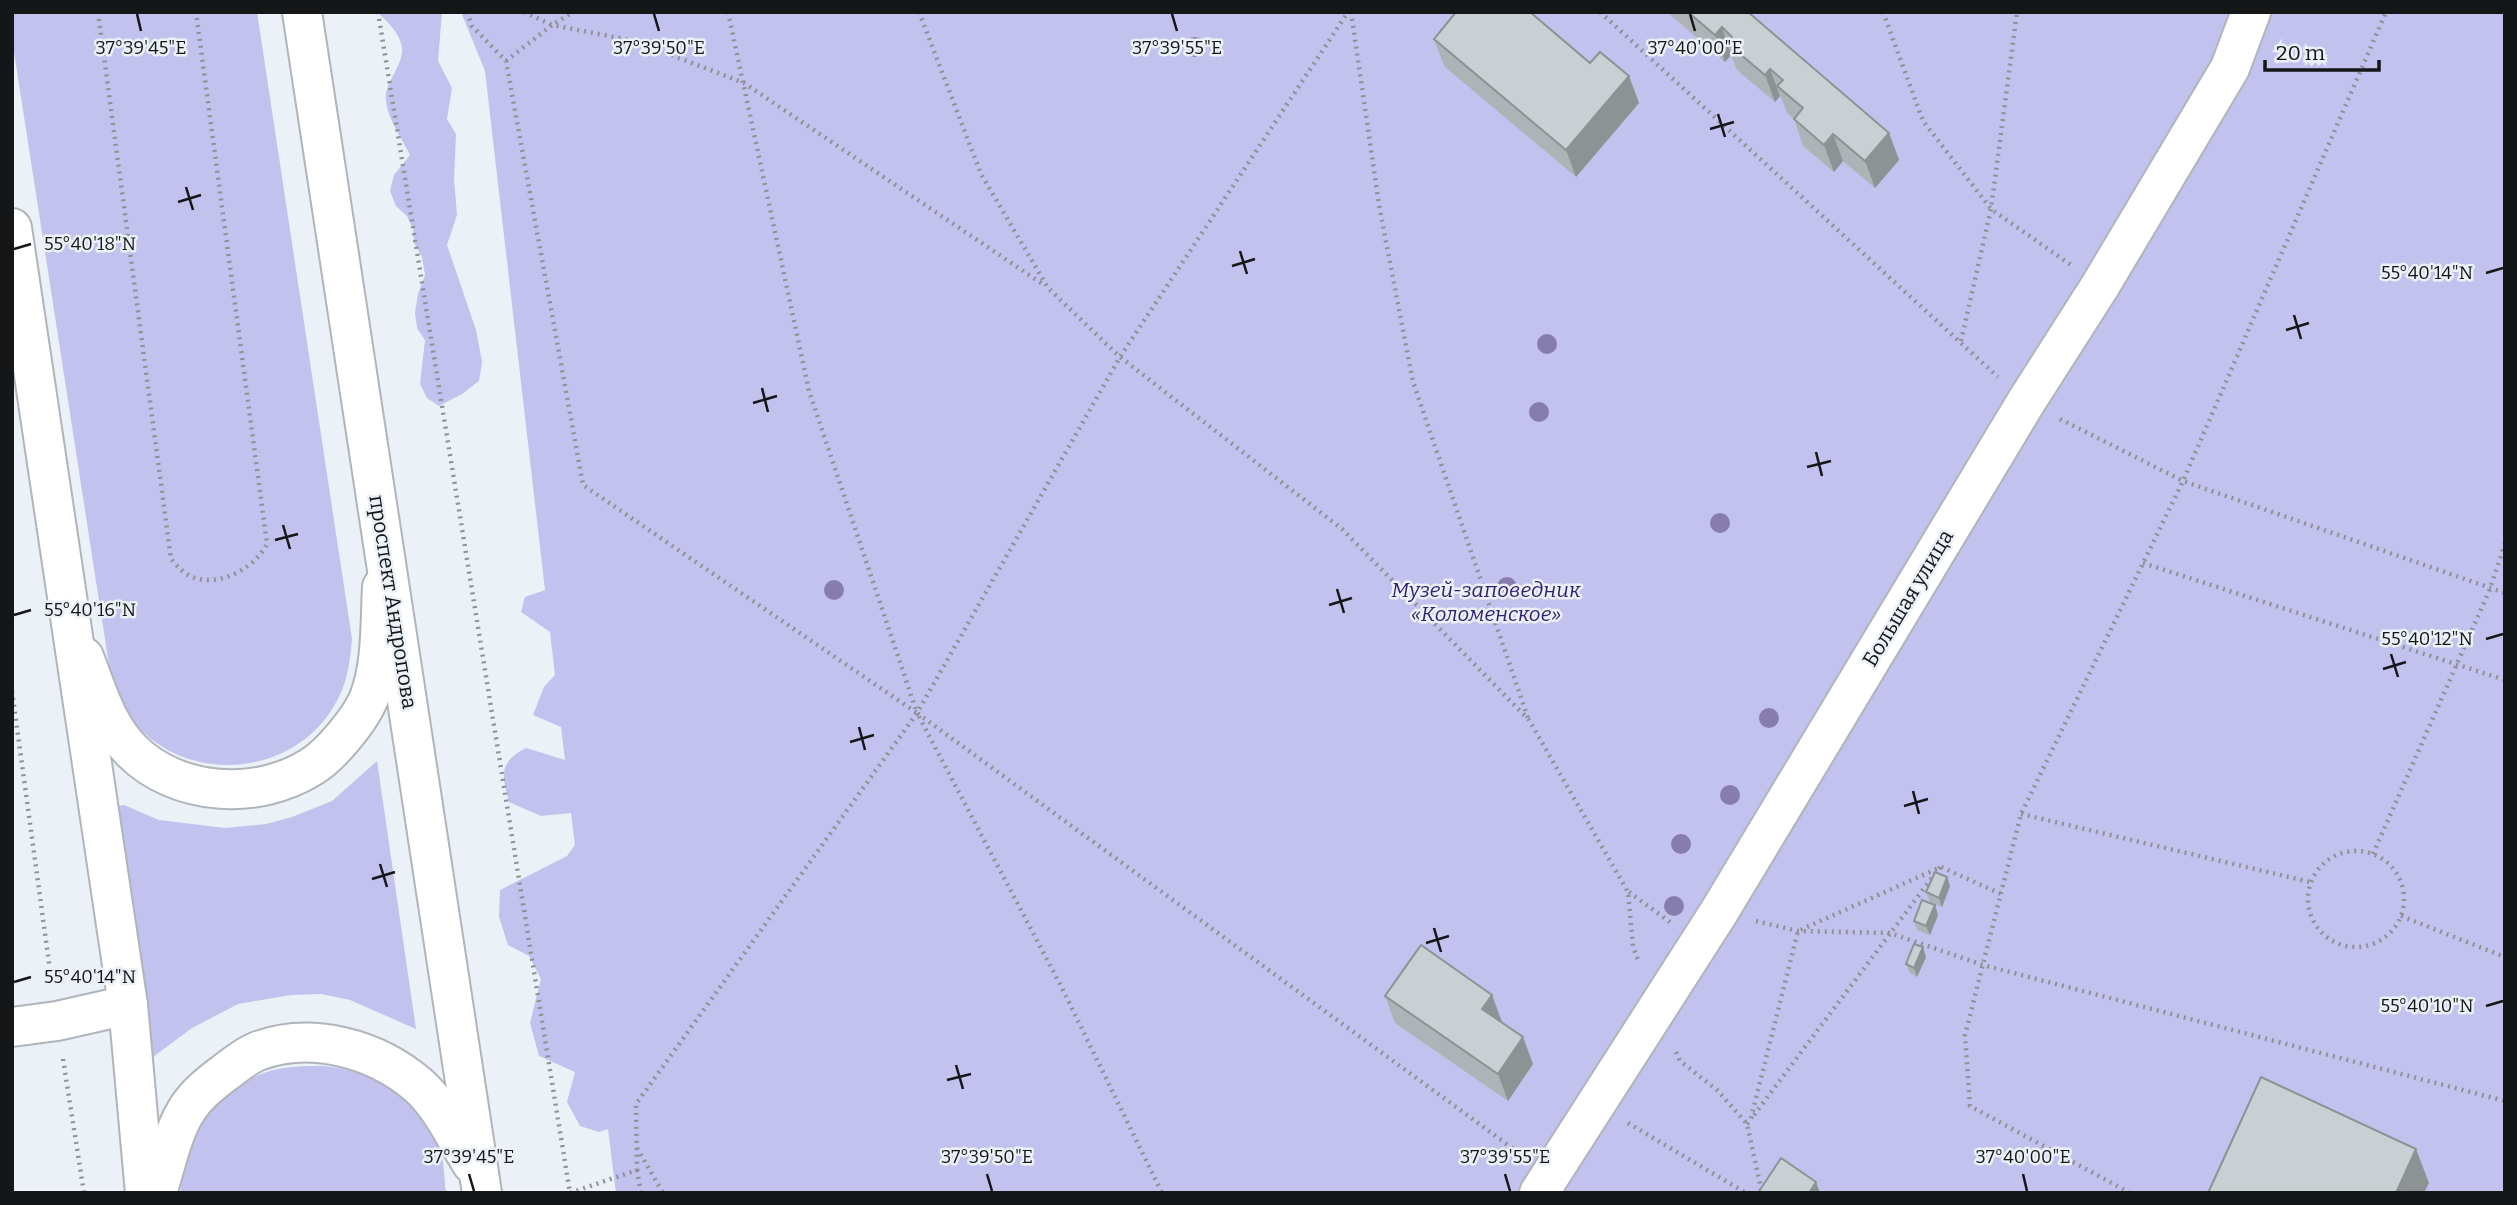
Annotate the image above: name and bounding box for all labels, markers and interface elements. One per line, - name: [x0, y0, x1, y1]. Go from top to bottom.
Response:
- scale bar: [2265, 28, 2379, 72]
- text: 37°39'45"E: [95, 37, 187, 59]
- text: 37°39'50"E: [613, 37, 705, 59]
- text: 37°39'55"E: [1132, 37, 1222, 59]
- text: 37°40'00"E: [1647, 37, 1743, 59]
- text: 20 m: [2276, 40, 2325, 66]
- text: 55°40'18"N: [44, 233, 136, 255]
- text: 55°40'14"N: [2381, 262, 2473, 284]
- street label: проспект Андропова: [363, 493, 423, 711]
- street label: Большая улица: [1857, 524, 1959, 671]
- park label: Музей-заповедник «Коломенское»: [1391, 577, 1581, 627]
- text: 55°40'16"N: [44, 599, 136, 621]
- text: 55°40'12"N: [2381, 628, 2473, 650]
- text: 55°40'14"N: [44, 966, 136, 988]
- text: 55°40'10"N: [2380, 995, 2474, 1017]
- text: 37°39'45"E: [423, 1146, 515, 1168]
- text: 37°39'50"E: [941, 1146, 1033, 1168]
- text: 37°39'55"E: [1460, 1146, 1550, 1168]
- text: 37°40'00"E: [1975, 1146, 2071, 1168]

